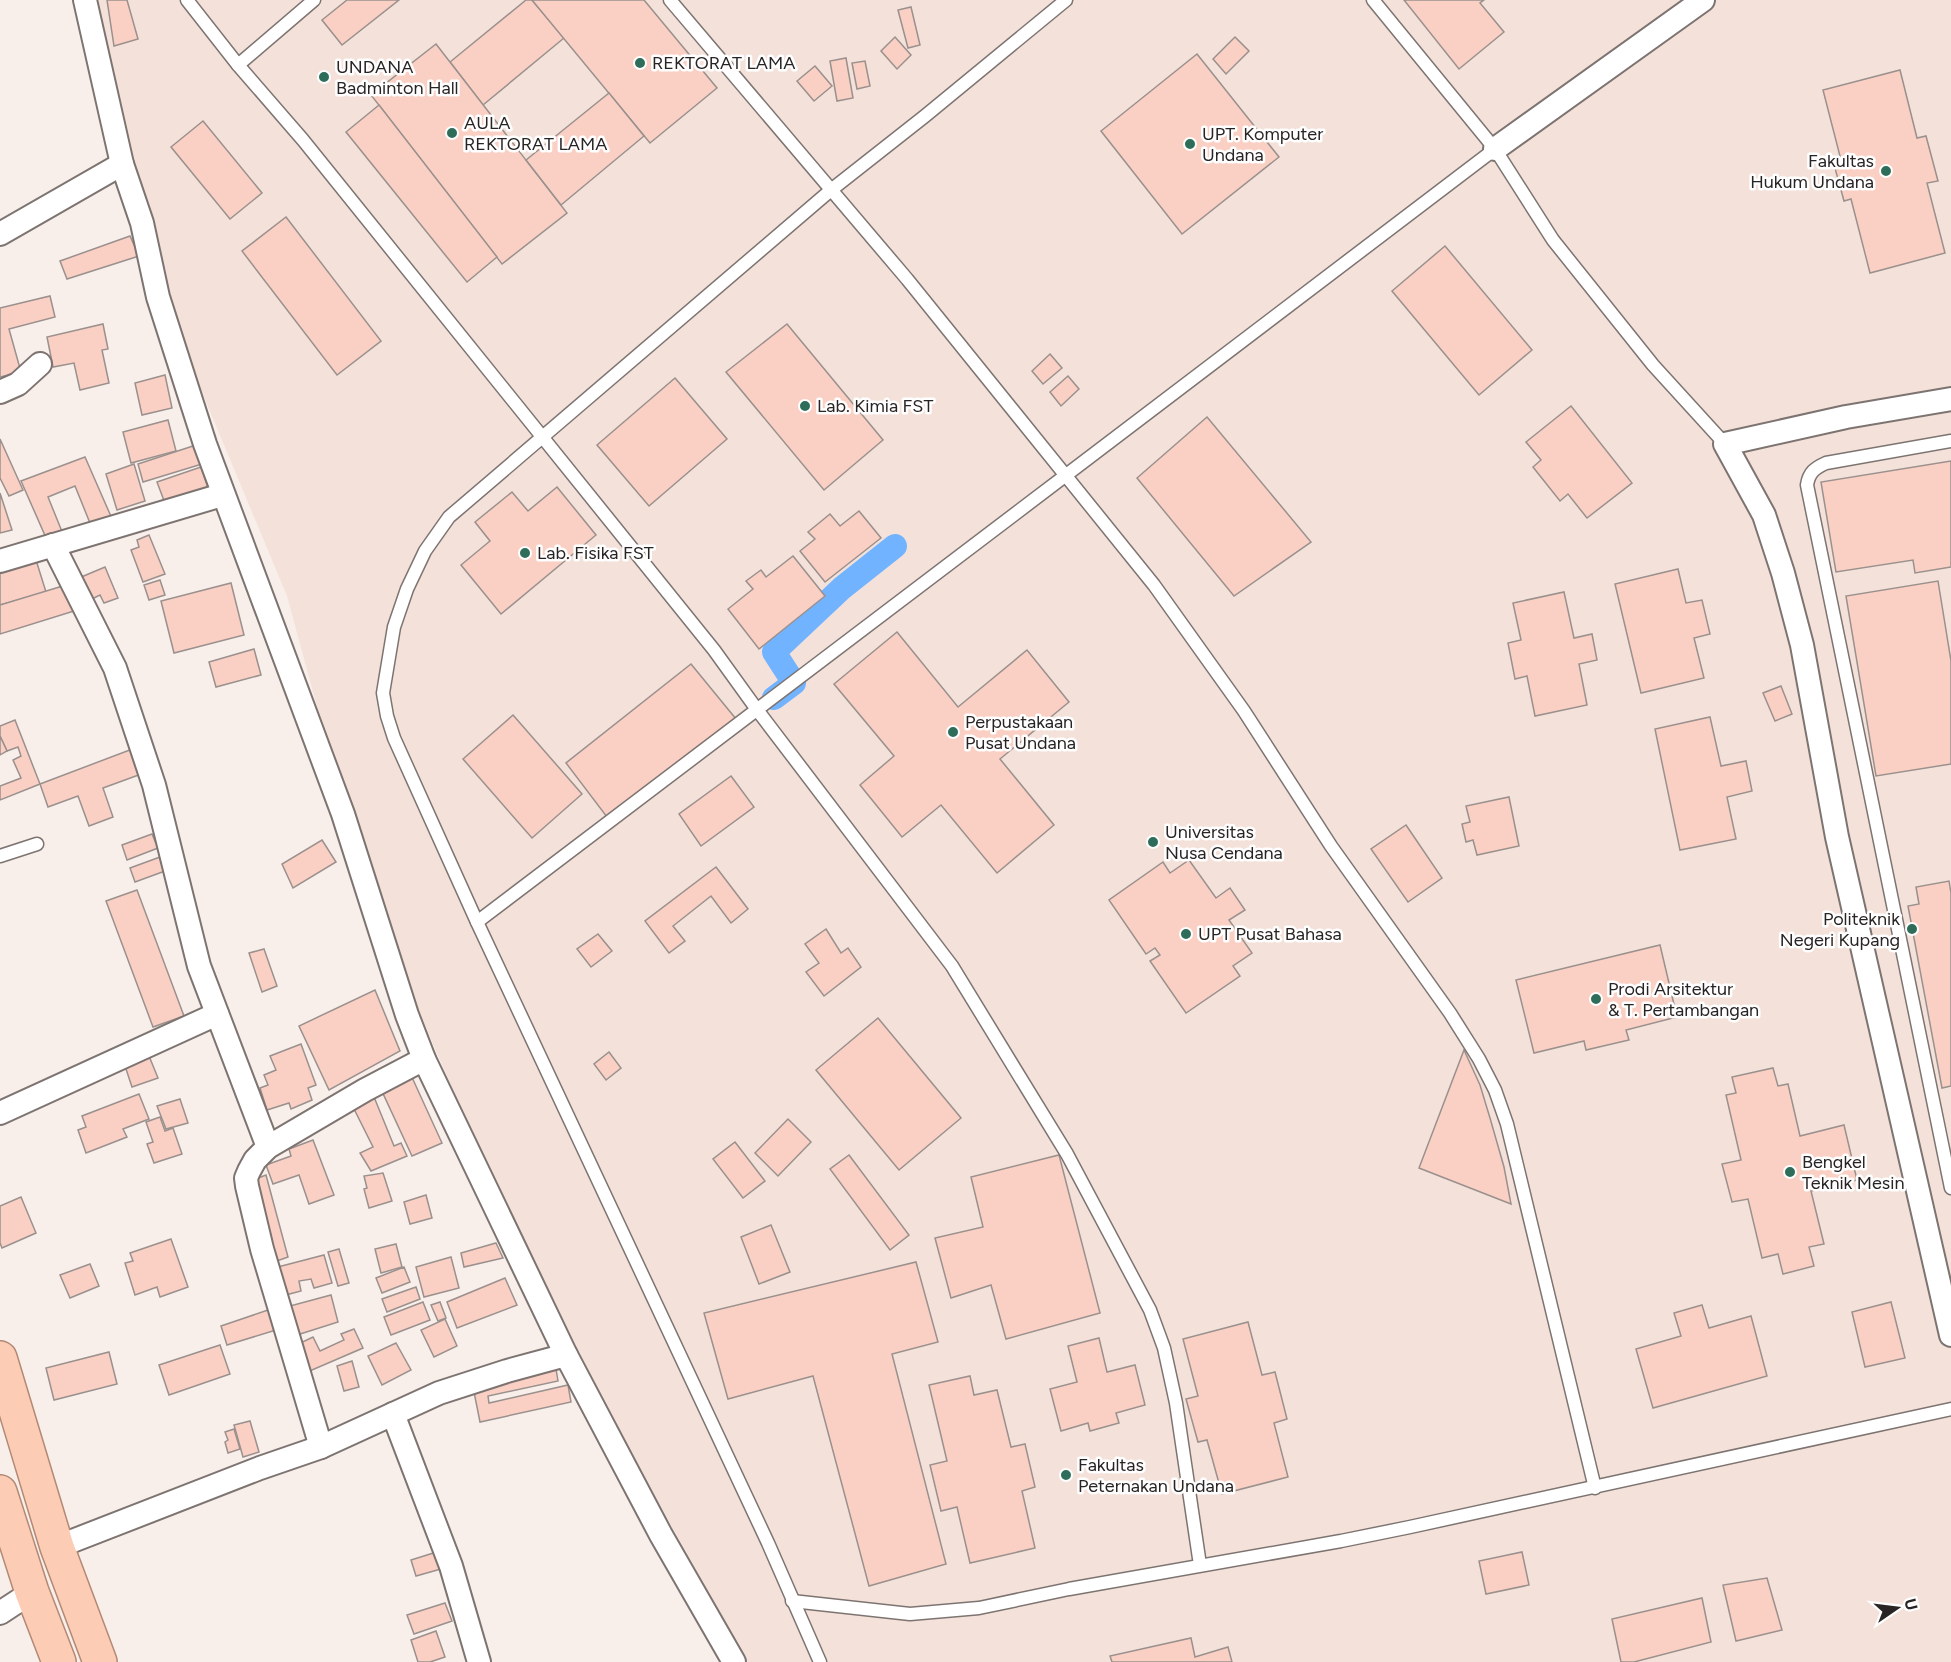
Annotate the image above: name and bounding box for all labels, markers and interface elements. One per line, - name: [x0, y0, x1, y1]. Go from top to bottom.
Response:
- place label: REKTORAT LAMA: [652, 52, 795, 74]
- place label: UNDANA Badminton Hall: [336, 56, 459, 99]
- marker: REKTORAT LAMA: [633, 56, 647, 70]
- marker: UNDANA Badminton Hall: [317, 70, 331, 84]
- place label: AULA REKTORAT LAMA: [464, 112, 607, 155]
- place label: UPT. Komputer Undana: [1202, 123, 1323, 166]
- marker: AULA REKTORAT LAMA: [445, 126, 459, 140]
- marker: UPT. Komputer Undana: [1183, 137, 1197, 151]
- place label: Fakultas Hukum Undana: [1750, 150, 1874, 193]
- marker: Fakultas Hukum Undana: [1879, 164, 1893, 178]
- place label: Lab. Kimia FST: [817, 395, 933, 417]
- marker: Lab. Kimia FST: [798, 399, 812, 413]
- place label: Lab. Fisika FST: [537, 542, 654, 564]
- marker: Lab. Fisika FST: [518, 546, 532, 560]
- place label: Perpustakaan Pusat Undana: [965, 711, 1076, 754]
- marker: Perpustakaan Pusat Undana: [946, 725, 960, 739]
- place label: Universitas Nusa Cendana: [1165, 821, 1283, 864]
- marker: Universitas Nusa Cendana: [1146, 835, 1160, 849]
- place label: Politeknik Negeri Kupang: [1780, 908, 1900, 951]
- marker: Politeknik Negeri Kupang: [1905, 922, 1919, 936]
- place label: UPT Pusat Bahasa: [1198, 923, 1342, 945]
- marker: UPT Pusat Bahasa: [1179, 927, 1193, 941]
- place label: Prodi Arsitektur & T. Pertambangan: [1608, 978, 1759, 1021]
- marker: Prodi Arsitektur & T. Pertambangan: [1589, 992, 1603, 1006]
- place label: Bengkel Teknik Mesin: [1802, 1151, 1904, 1194]
- marker: Bengkel Teknik Mesin: [1783, 1165, 1797, 1179]
- place label: Fakultas Peternakan Undana: [1078, 1454, 1234, 1497]
- marker: Fakultas Peternakan Undana: [1059, 1468, 1073, 1482]
- north arrow: [1867, 1578, 1927, 1638]
- text: U: [1900, 1597, 1922, 1612]

